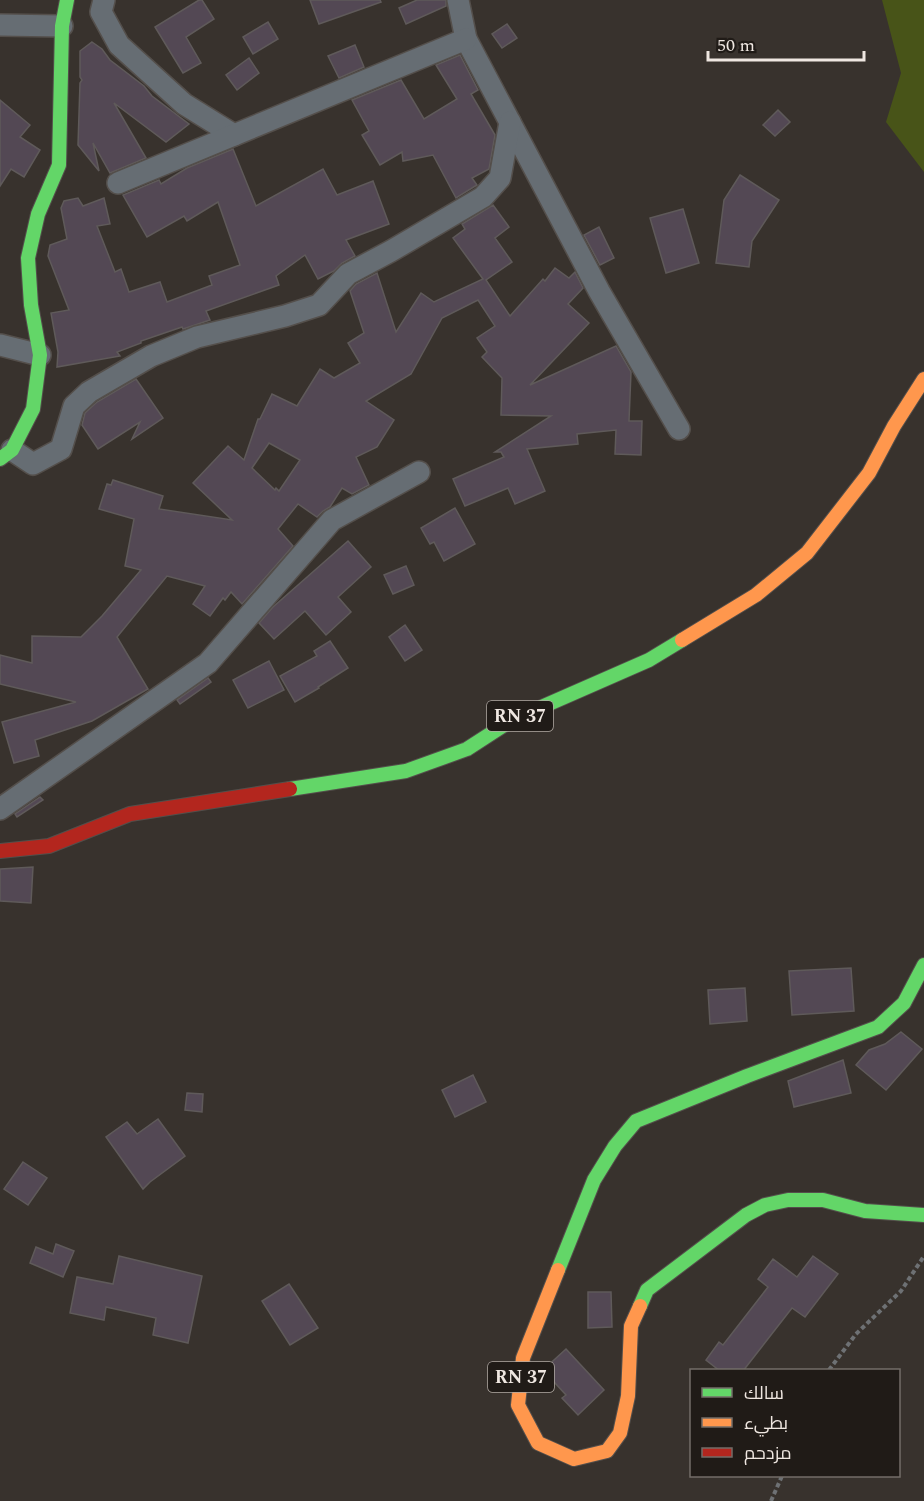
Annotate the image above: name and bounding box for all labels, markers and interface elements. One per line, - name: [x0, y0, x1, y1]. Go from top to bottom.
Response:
- scale bar: [708, 24, 864, 62]
- text: 50 m: [717, 32, 755, 59]
- road number: RN 37: [487, 701, 553, 731]
- road number: RN 37: [488, 1362, 554, 1392]
- legend: [690, 1369, 900, 1477]
- text: سالك: [744, 1380, 784, 1407]
- text: بطيء: [744, 1410, 788, 1437]
- text: مزدحم: [744, 1440, 792, 1467]

